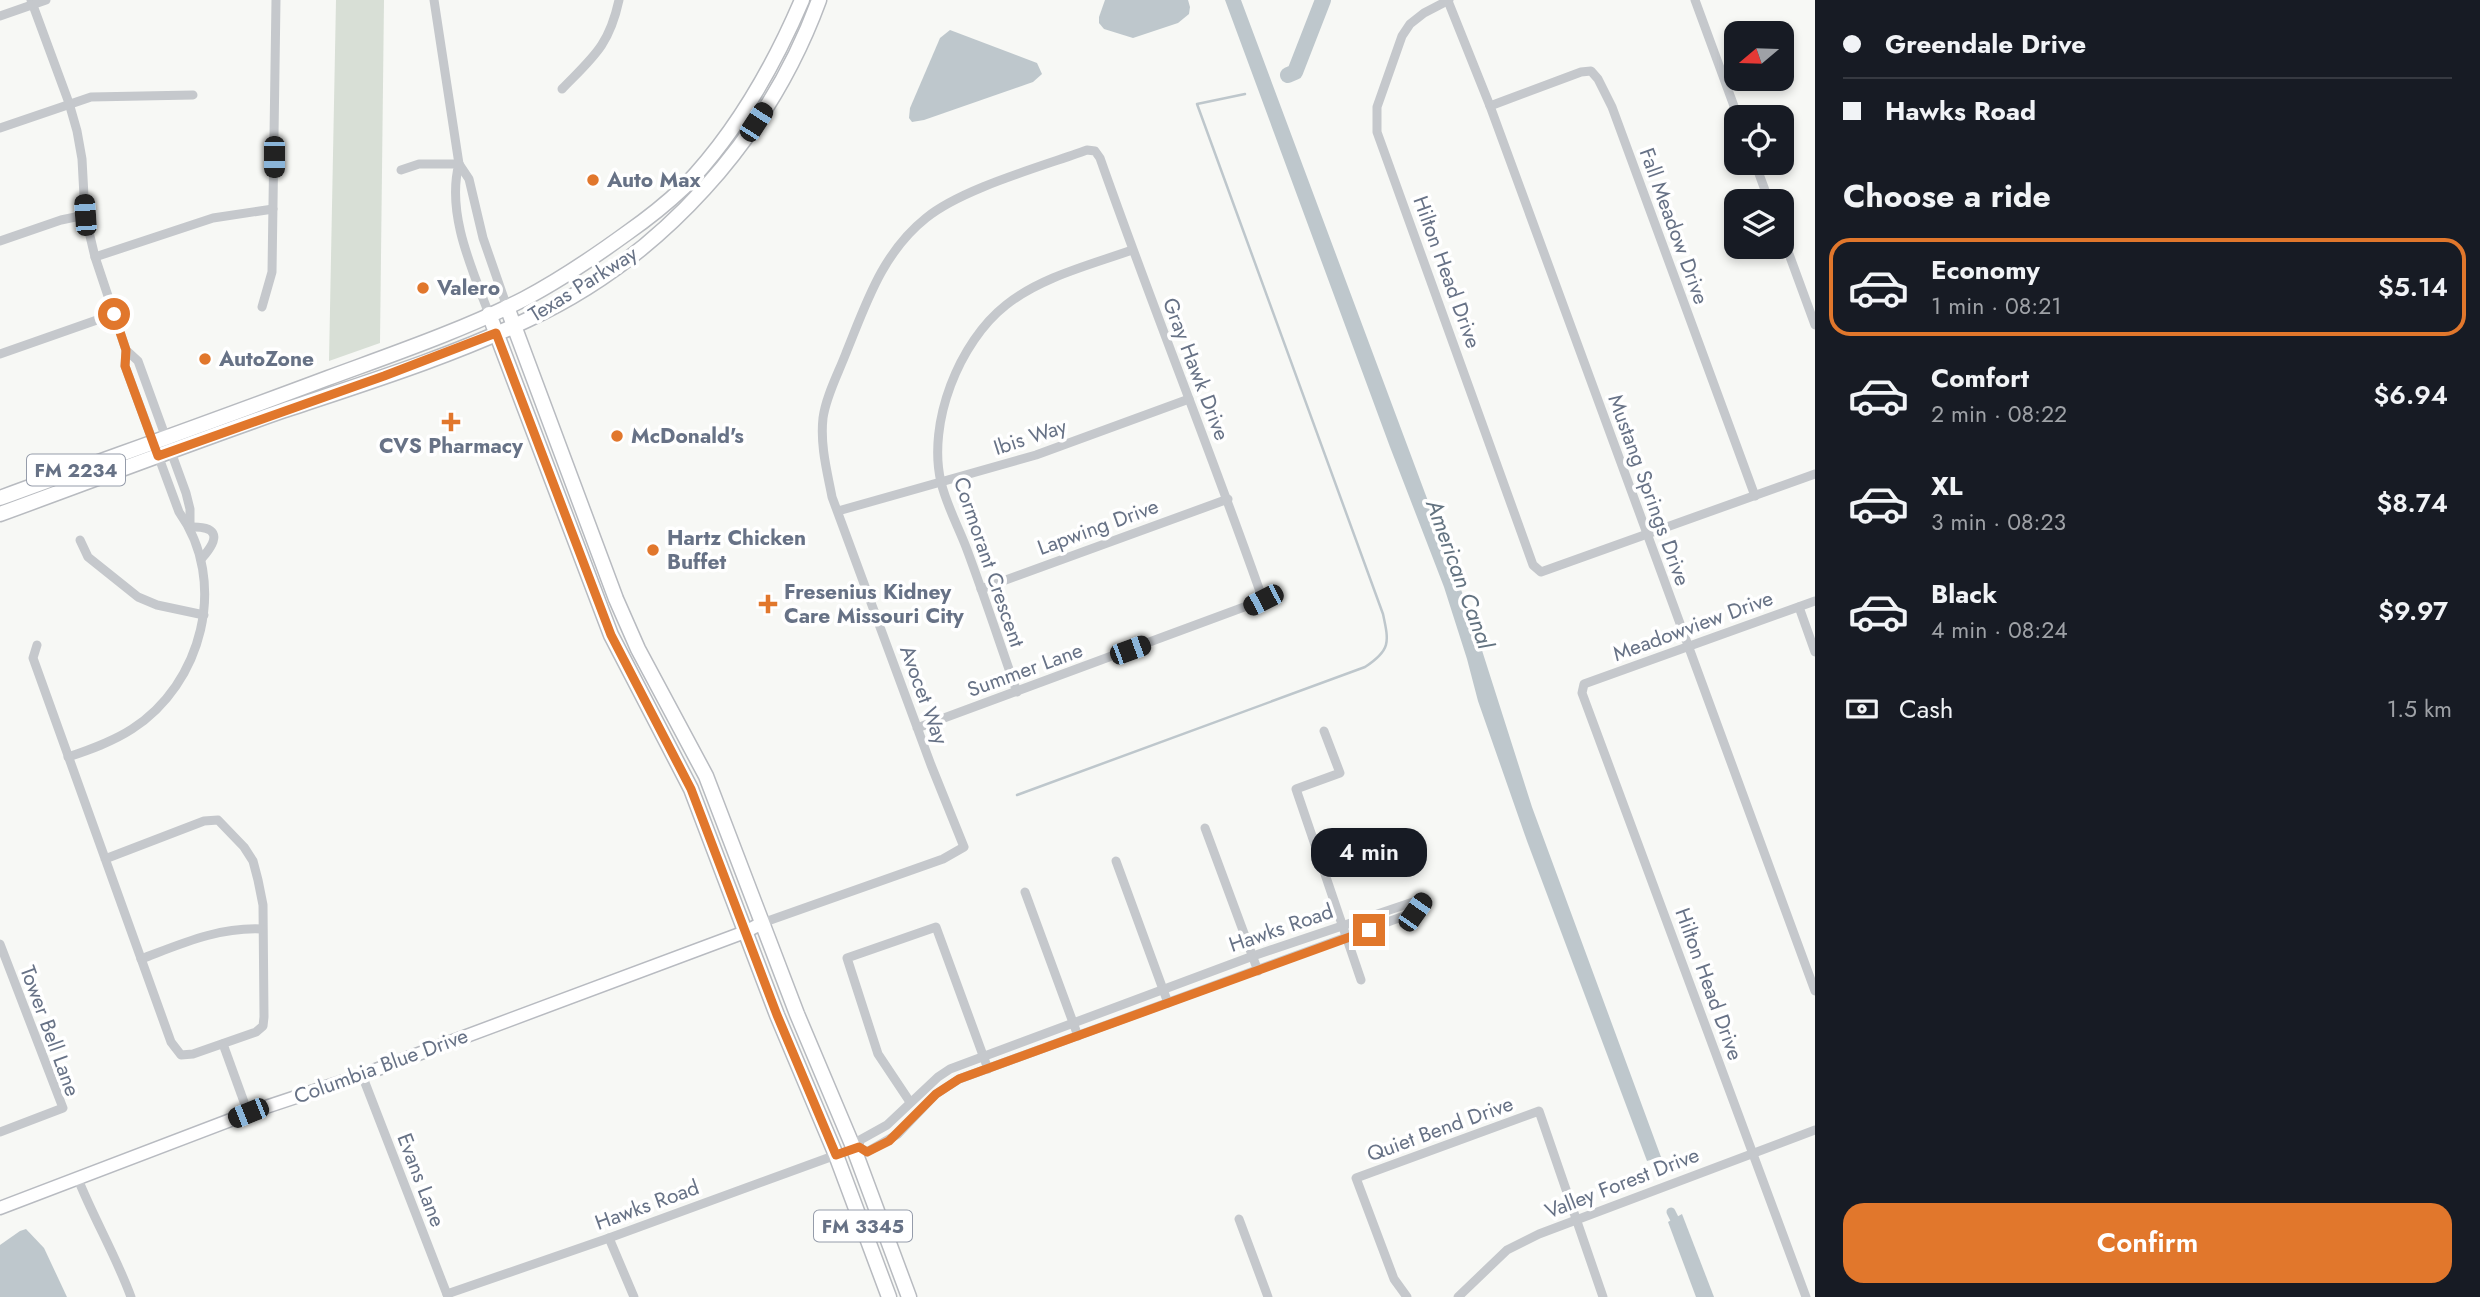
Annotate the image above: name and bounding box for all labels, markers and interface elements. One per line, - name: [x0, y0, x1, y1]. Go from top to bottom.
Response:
- north arrow: [1724, 21, 1794, 91]
- map controls: [1724, 21, 1794, 259]
- text: Greendale Drive: [1885, 25, 2086, 63]
- text: Hawks Road: [1885, 92, 2036, 130]
- car: [736, 99, 777, 145]
- button: locate: [1724, 105, 1794, 175]
- car: [264, 136, 285, 178]
- street label: Fall Meadow Drive: [1632, 144, 1716, 308]
- place label: Auto Max: [606, 165, 701, 195]
- marker: Auto Max: [585, 172, 601, 188]
- text: Choose a ride: [1843, 173, 2051, 219]
- button: layers: [1724, 189, 1794, 259]
- street label: Hilton Head Drive: [1406, 192, 1489, 352]
- car: [74, 193, 97, 237]
- street label: Texas Parkway: [523, 238, 644, 329]
- text: Economy: [1931, 251, 2040, 289]
- icon: car: [1847, 256, 1910, 319]
- text: $5.14: [2378, 268, 2448, 306]
- place label: Valero: [436, 273, 500, 303]
- marker: Valero: [415, 280, 431, 296]
- text: 1 min · 08:21: [1931, 289, 2062, 323]
- street label: Gray Hawk Drive: [1155, 293, 1237, 445]
- route start: [98, 298, 130, 330]
- place label: AutoZone: [218, 344, 314, 374]
- marker: AutoZone: [197, 351, 213, 367]
- text: Comfort: [1931, 359, 2029, 397]
- icon: car: [1847, 364, 1910, 427]
- text: $6.94: [2373, 376, 2448, 414]
- street label: Mustang Springs Drive: [1600, 390, 1698, 590]
- text: 2 min · 08:22: [1931, 397, 2067, 431]
- street label: Ibis Way: [990, 411, 1071, 463]
- marker: CVS Pharmacy: [443, 414, 459, 430]
- place label: McDonald's: [631, 421, 744, 451]
- marker: McDonald's: [609, 428, 625, 444]
- place label: CVS Pharmacy: [379, 431, 524, 461]
- road number: FM 2234: [27, 454, 125, 485]
- text: XL: [1931, 467, 1963, 505]
- icon: car: [1847, 472, 1910, 535]
- street label: Cormorant Crescent: [946, 473, 1032, 651]
- text: $8.74: [2376, 484, 2448, 522]
- street label: Lapwing Drive: [1033, 491, 1163, 563]
- water label: American Canal: [1417, 494, 1503, 654]
- text: 3 min · 08:23: [1931, 505, 2066, 539]
- place label: Hartz Chicken Buffet: [667, 523, 806, 577]
- marker: Hartz Chicken Buffet: [645, 542, 661, 558]
- text: Black: [1931, 575, 1997, 613]
- place label: Fresenius Kidney Care Missouri City: [784, 577, 965, 631]
- icon: car: [1847, 580, 1910, 643]
- car: [1240, 581, 1287, 619]
- street label: Meadowview Drive: [1609, 583, 1777, 669]
- text: $9.97: [2378, 592, 2448, 630]
- marker: Fresenius Kidney Care Missouri City: [758, 594, 778, 614]
- text: 4 min · 08:24: [1931, 613, 2068, 647]
- car: [1107, 633, 1154, 667]
- street label: Summer Lane: [963, 635, 1087, 705]
- street label: Avocet Way: [892, 641, 956, 749]
- icon: cash: [1843, 690, 1881, 728]
- text: Cash: [1899, 690, 1953, 728]
- text: 1.5 km: [2387, 692, 2452, 726]
- callout: 4 min: [1311, 828, 1427, 878]
- text: 4 min: [1339, 835, 1399, 869]
- car: [1395, 889, 1436, 935]
- street label: Hawks Road: [1225, 896, 1337, 960]
- street label: Hilton Head Drive: [1668, 904, 1751, 1064]
- route end: [1353, 914, 1385, 946]
- street label: Tower Bell Lane: [12, 962, 88, 1101]
- street label: Columbia Blue Drive: [290, 1020, 472, 1111]
- street label: Quiet Bend Drive: [1363, 1089, 1518, 1169]
- car: [225, 1095, 272, 1131]
- street label: Evans Lane: [389, 1129, 453, 1231]
- street label: Valley Forest Drive: [1540, 1140, 1704, 1226]
- street label: Hawks Road: [591, 1172, 703, 1238]
- button: Confirm: [1843, 1203, 2452, 1283]
- road number: FM 3345: [814, 1210, 912, 1242]

